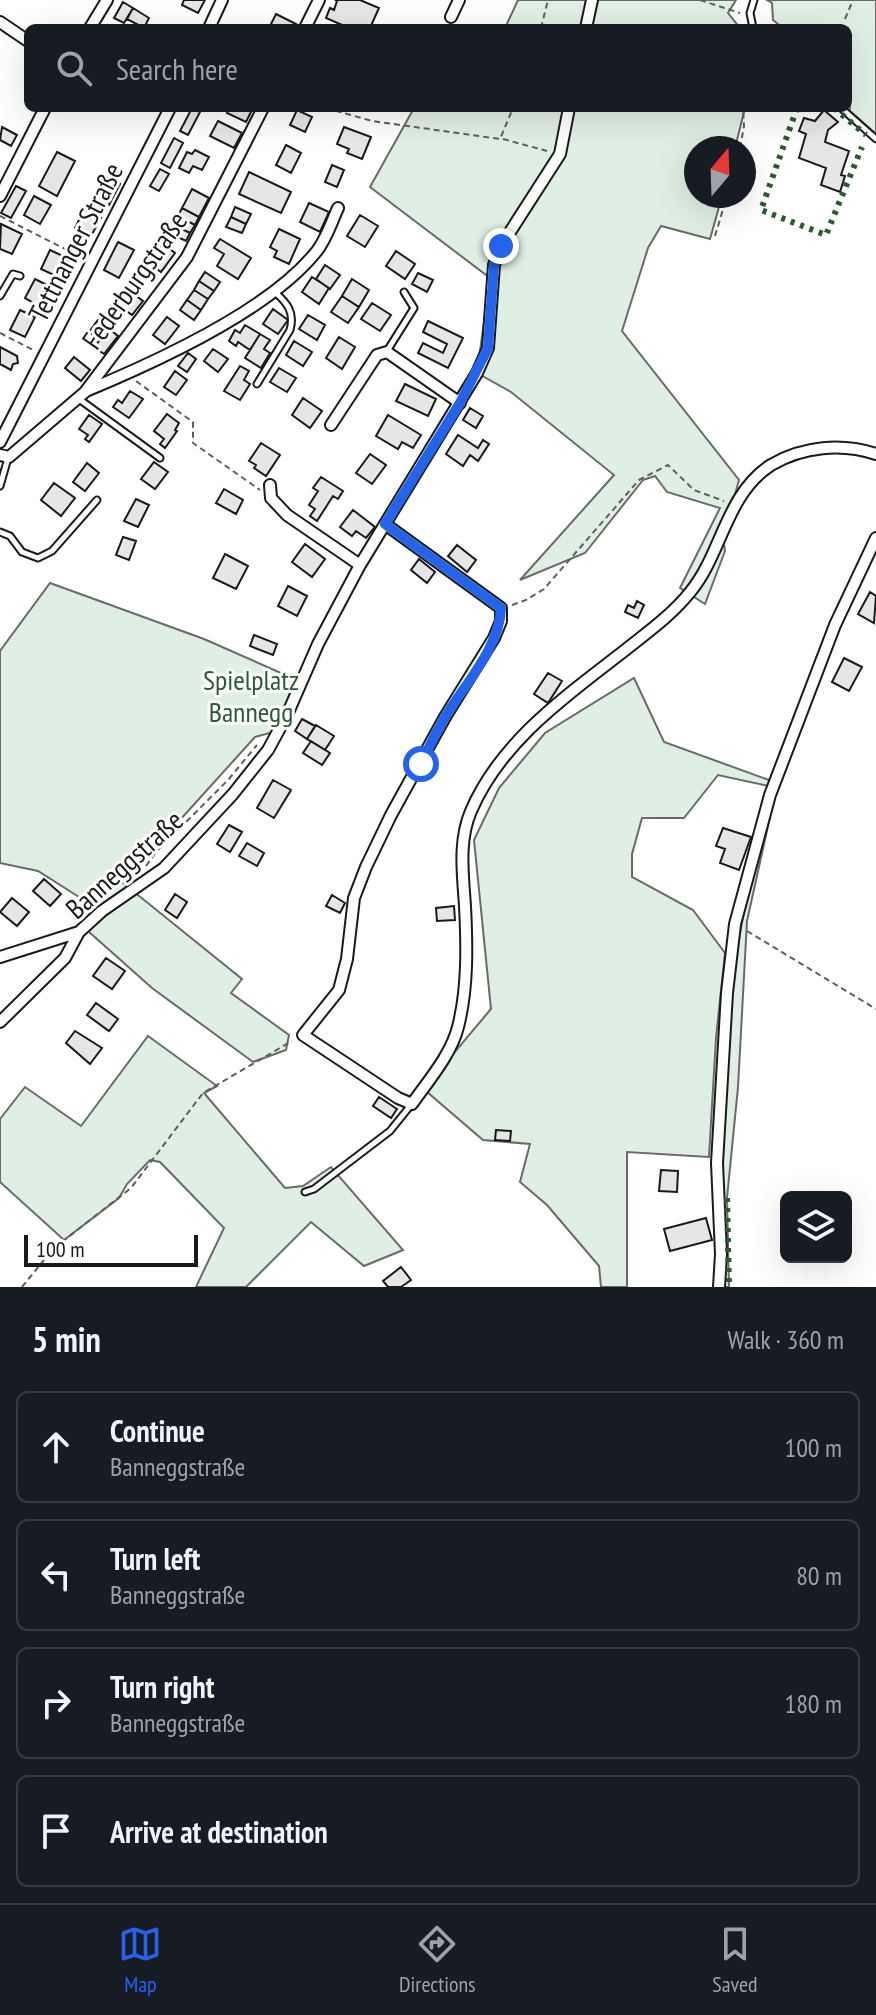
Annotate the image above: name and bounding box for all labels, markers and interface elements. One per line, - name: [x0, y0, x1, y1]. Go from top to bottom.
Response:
- search box: [24, 24, 852, 112]
- icon: search: [52, 46, 96, 90]
- text: Search here: [116, 49, 238, 88]
- north arrow: [684, 136, 756, 208]
- street label: Tettnanger Straße: [19, 156, 131, 328]
- street label: Federburgstraße: [73, 204, 195, 356]
- route end: [483, 228, 519, 264]
- park label: Spielplatz Bannegg: [203, 661, 299, 730]
- route start: [403, 746, 439, 782]
- street label: Banneggstraße: [57, 801, 191, 927]
- map controls: [780, 1191, 852, 1263]
- button: layers: [780, 1191, 852, 1263]
- scale bar: [24, 1231, 198, 1267]
- text: 100 m: [36, 1235, 85, 1263]
- text: 5 min: [32, 1317, 101, 1361]
- text: Walk · 360 m: [727, 1323, 844, 1356]
- text: Continue: [110, 1411, 205, 1450]
- icon: ahead: [34, 1425, 78, 1469]
- text: 100 m: [784, 1431, 842, 1464]
- text: Banneggstraße: [110, 1450, 245, 1483]
- text: Turn left: [110, 1539, 200, 1578]
- icon: left: [34, 1553, 78, 1597]
- text: 80 m: [796, 1559, 842, 1592]
- text: Banneggstraße: [110, 1578, 245, 1611]
- text: Turn right: [110, 1667, 214, 1706]
- icon: right: [34, 1681, 78, 1725]
- text: 180 m: [784, 1687, 842, 1720]
- text: Banneggstraße: [110, 1706, 245, 1739]
- icon: arrive: [34, 1809, 78, 1853]
- text: Arrive at destination: [110, 1812, 328, 1851]
- tab: Map: [118, 1922, 162, 1998]
- tab: Directions: [399, 1922, 476, 1998]
- tab: Saved: [712, 1922, 758, 1998]

